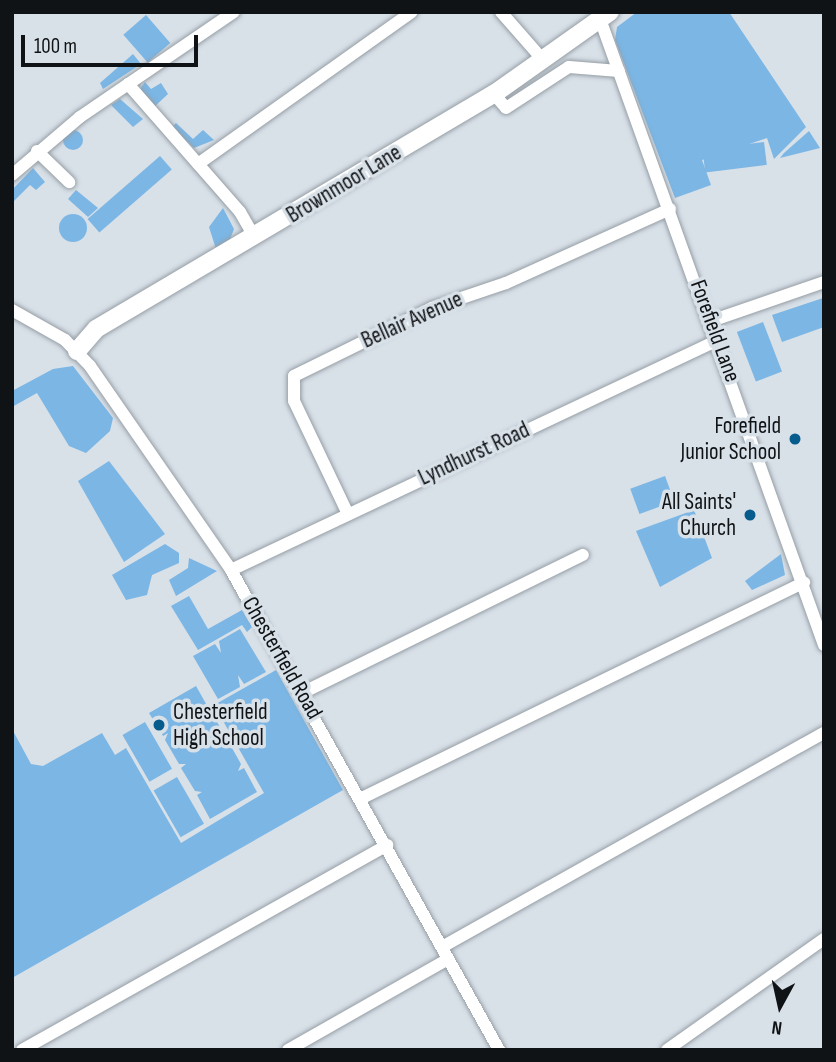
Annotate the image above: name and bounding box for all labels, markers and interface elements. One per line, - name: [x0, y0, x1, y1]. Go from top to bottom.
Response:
- scale bar: [24, 21, 201, 65]
- text: 100 m: [34, 34, 77, 59]
- street label: Brownmoor Lane: [282, 139, 406, 229]
- street label: Forefield Lane: [684, 276, 746, 386]
- street label: Bellair Avenue: [357, 285, 467, 355]
- place label: Forefield Junior School: [680, 412, 781, 466]
- street label: Lyndhurst Road: [414, 416, 534, 492]
- marker: Forefield Junior School: [787, 431, 803, 447]
- place label: All Saints' Church: [662, 488, 736, 542]
- marker: All Saints' Church: [742, 507, 758, 523]
- street label: Chesterfield Road: [236, 592, 328, 724]
- place label: Chesterfield High School: [173, 698, 268, 752]
- marker: Chesterfield High School: [151, 717, 167, 733]
- north arrow: [745, 971, 815, 1041]
- text: N: [770, 1015, 784, 1039]

